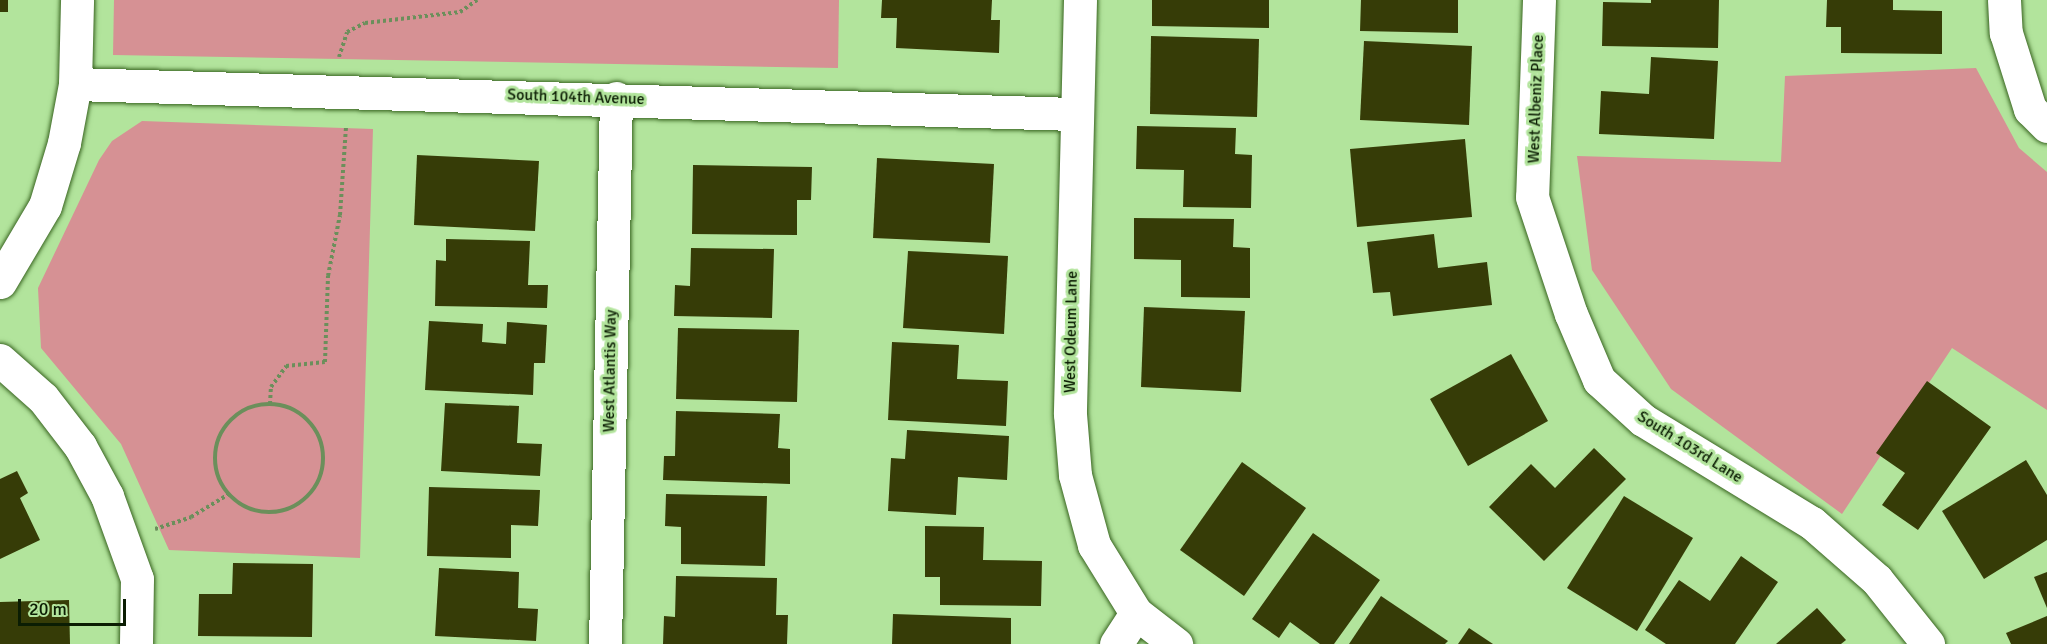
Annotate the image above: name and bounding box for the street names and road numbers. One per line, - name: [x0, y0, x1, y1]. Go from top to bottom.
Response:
- street label: West Albeniz Place: [1524, 34, 1548, 164]
- street label: South 104th Avenue: [507, 85, 645, 109]
- street label: West Odeum Lane: [1060, 271, 1082, 393]
- street label: West Atlantis Way: [599, 309, 621, 433]
- street label: South 103rd Lane: [1634, 407, 1746, 487]

